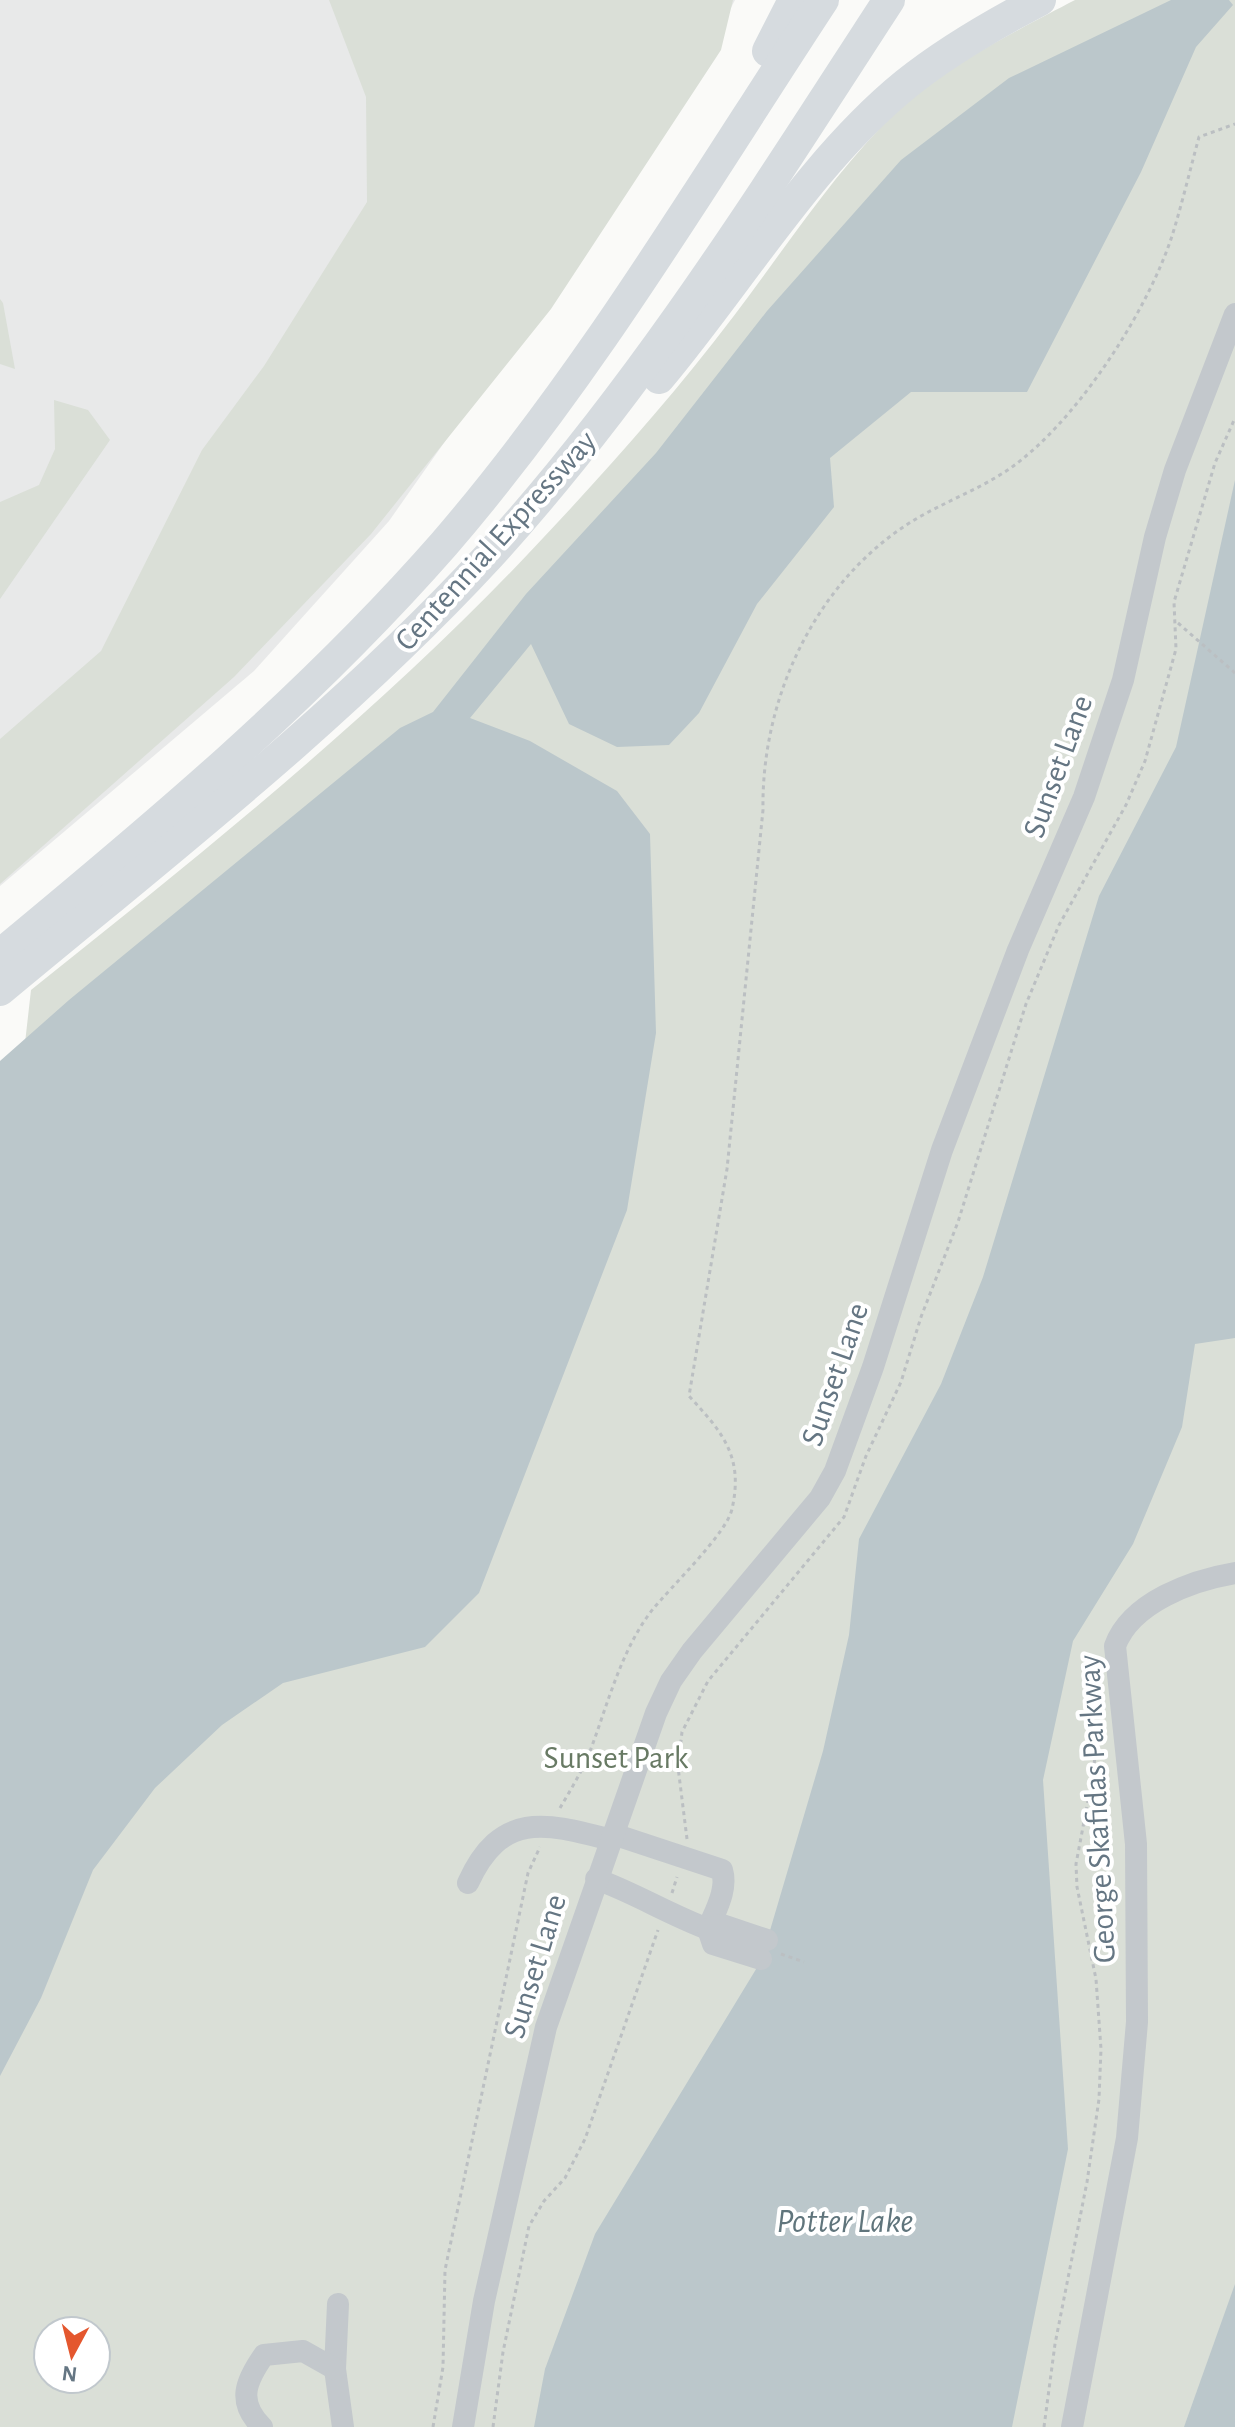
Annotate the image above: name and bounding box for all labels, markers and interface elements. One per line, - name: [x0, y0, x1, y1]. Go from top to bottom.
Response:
- street label: Centennial Expressway: [389, 424, 603, 657]
- street label: Sunset Lane: [1017, 691, 1098, 842]
- street label: Sunset Lane: [796, 1299, 874, 1450]
- street label: George Skafidas Parkway: [1073, 1654, 1121, 1964]
- park label: Sunset Park: [544, 1742, 689, 1774]
- street label: Sunset Lane: [498, 1890, 572, 2042]
- water label: Potter Lake: [777, 2205, 913, 2239]
- north arrow: [32, 2315, 112, 2395]
- text: N: [61, 2362, 79, 2386]

